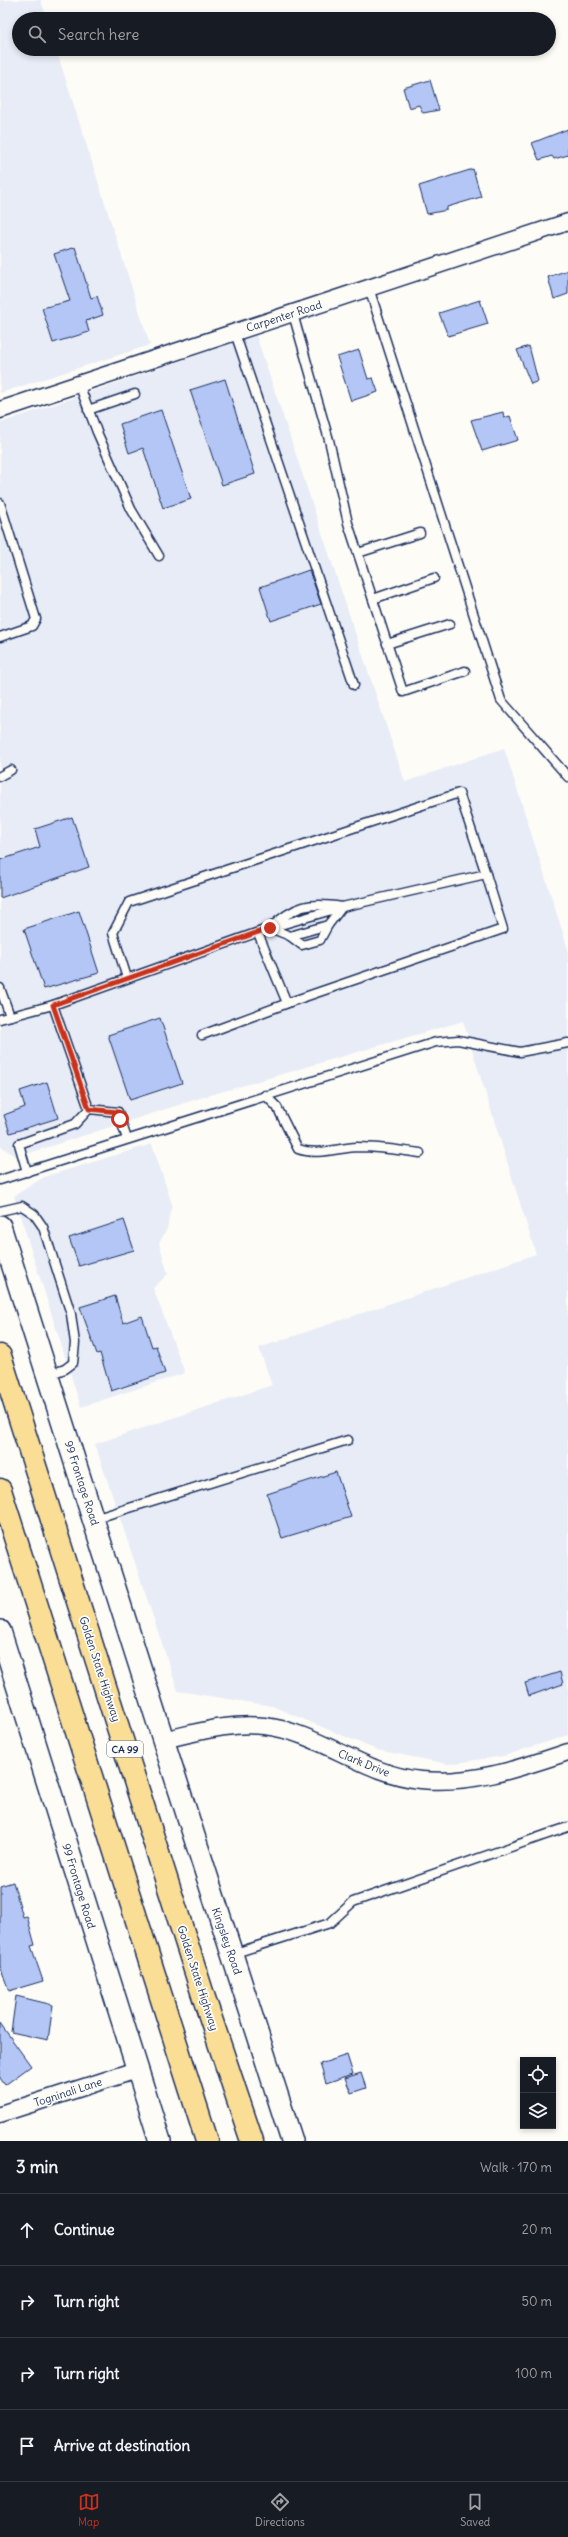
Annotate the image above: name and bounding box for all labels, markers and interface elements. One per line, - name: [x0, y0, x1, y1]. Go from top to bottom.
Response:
- search box: [12, 12, 556, 56]
- icon: search: [26, 23, 48, 45]
- text: Search here: [58, 25, 139, 44]
- street label: Carpenter Road: [244, 297, 324, 335]
- route end: [261, 919, 279, 937]
- route start: [111, 1110, 129, 1128]
- street label: 99 Frontage Road: [62, 1439, 102, 1528]
- street label: Golden State Highway: [76, 1615, 124, 1723]
- road number: CA 99: [107, 1741, 143, 1757]
- street label: Clark Drive: [336, 1746, 392, 1780]
- street label: 99 Frontage Road: [59, 1842, 99, 1931]
- street label: Kingsley Road: [209, 1906, 245, 1977]
- street label: Golden State Highway: [174, 1924, 222, 2032]
- map controls: [520, 2057, 556, 2129]
- button: locate: [520, 2057, 556, 2093]
- street label: Togninali Lane: [32, 2074, 104, 2110]
- button: layers: [520, 2093, 556, 2129]
- text: 3 min: [16, 2156, 58, 2178]
- text: Walk · 170 m: [480, 2159, 552, 2176]
- icon: ahead: [16, 2219, 38, 2241]
- text: Continue: [54, 2220, 115, 2239]
- text: 20 m: [522, 2221, 552, 2238]
- icon: right: [16, 2291, 38, 2313]
- text: Turn right: [54, 2292, 119, 2311]
- text: 50 m: [521, 2293, 552, 2310]
- icon: right: [16, 2363, 38, 2385]
- text: Turn right: [54, 2364, 119, 2383]
- text: 100 m: [515, 2365, 552, 2382]
- icon: arrive: [16, 2435, 38, 2457]
- text: Arrive at destination: [54, 2436, 190, 2455]
- tab: Map: [78, 2491, 100, 2529]
- tab: Directions: [255, 2491, 305, 2529]
- tab: Saved: [460, 2491, 490, 2529]

